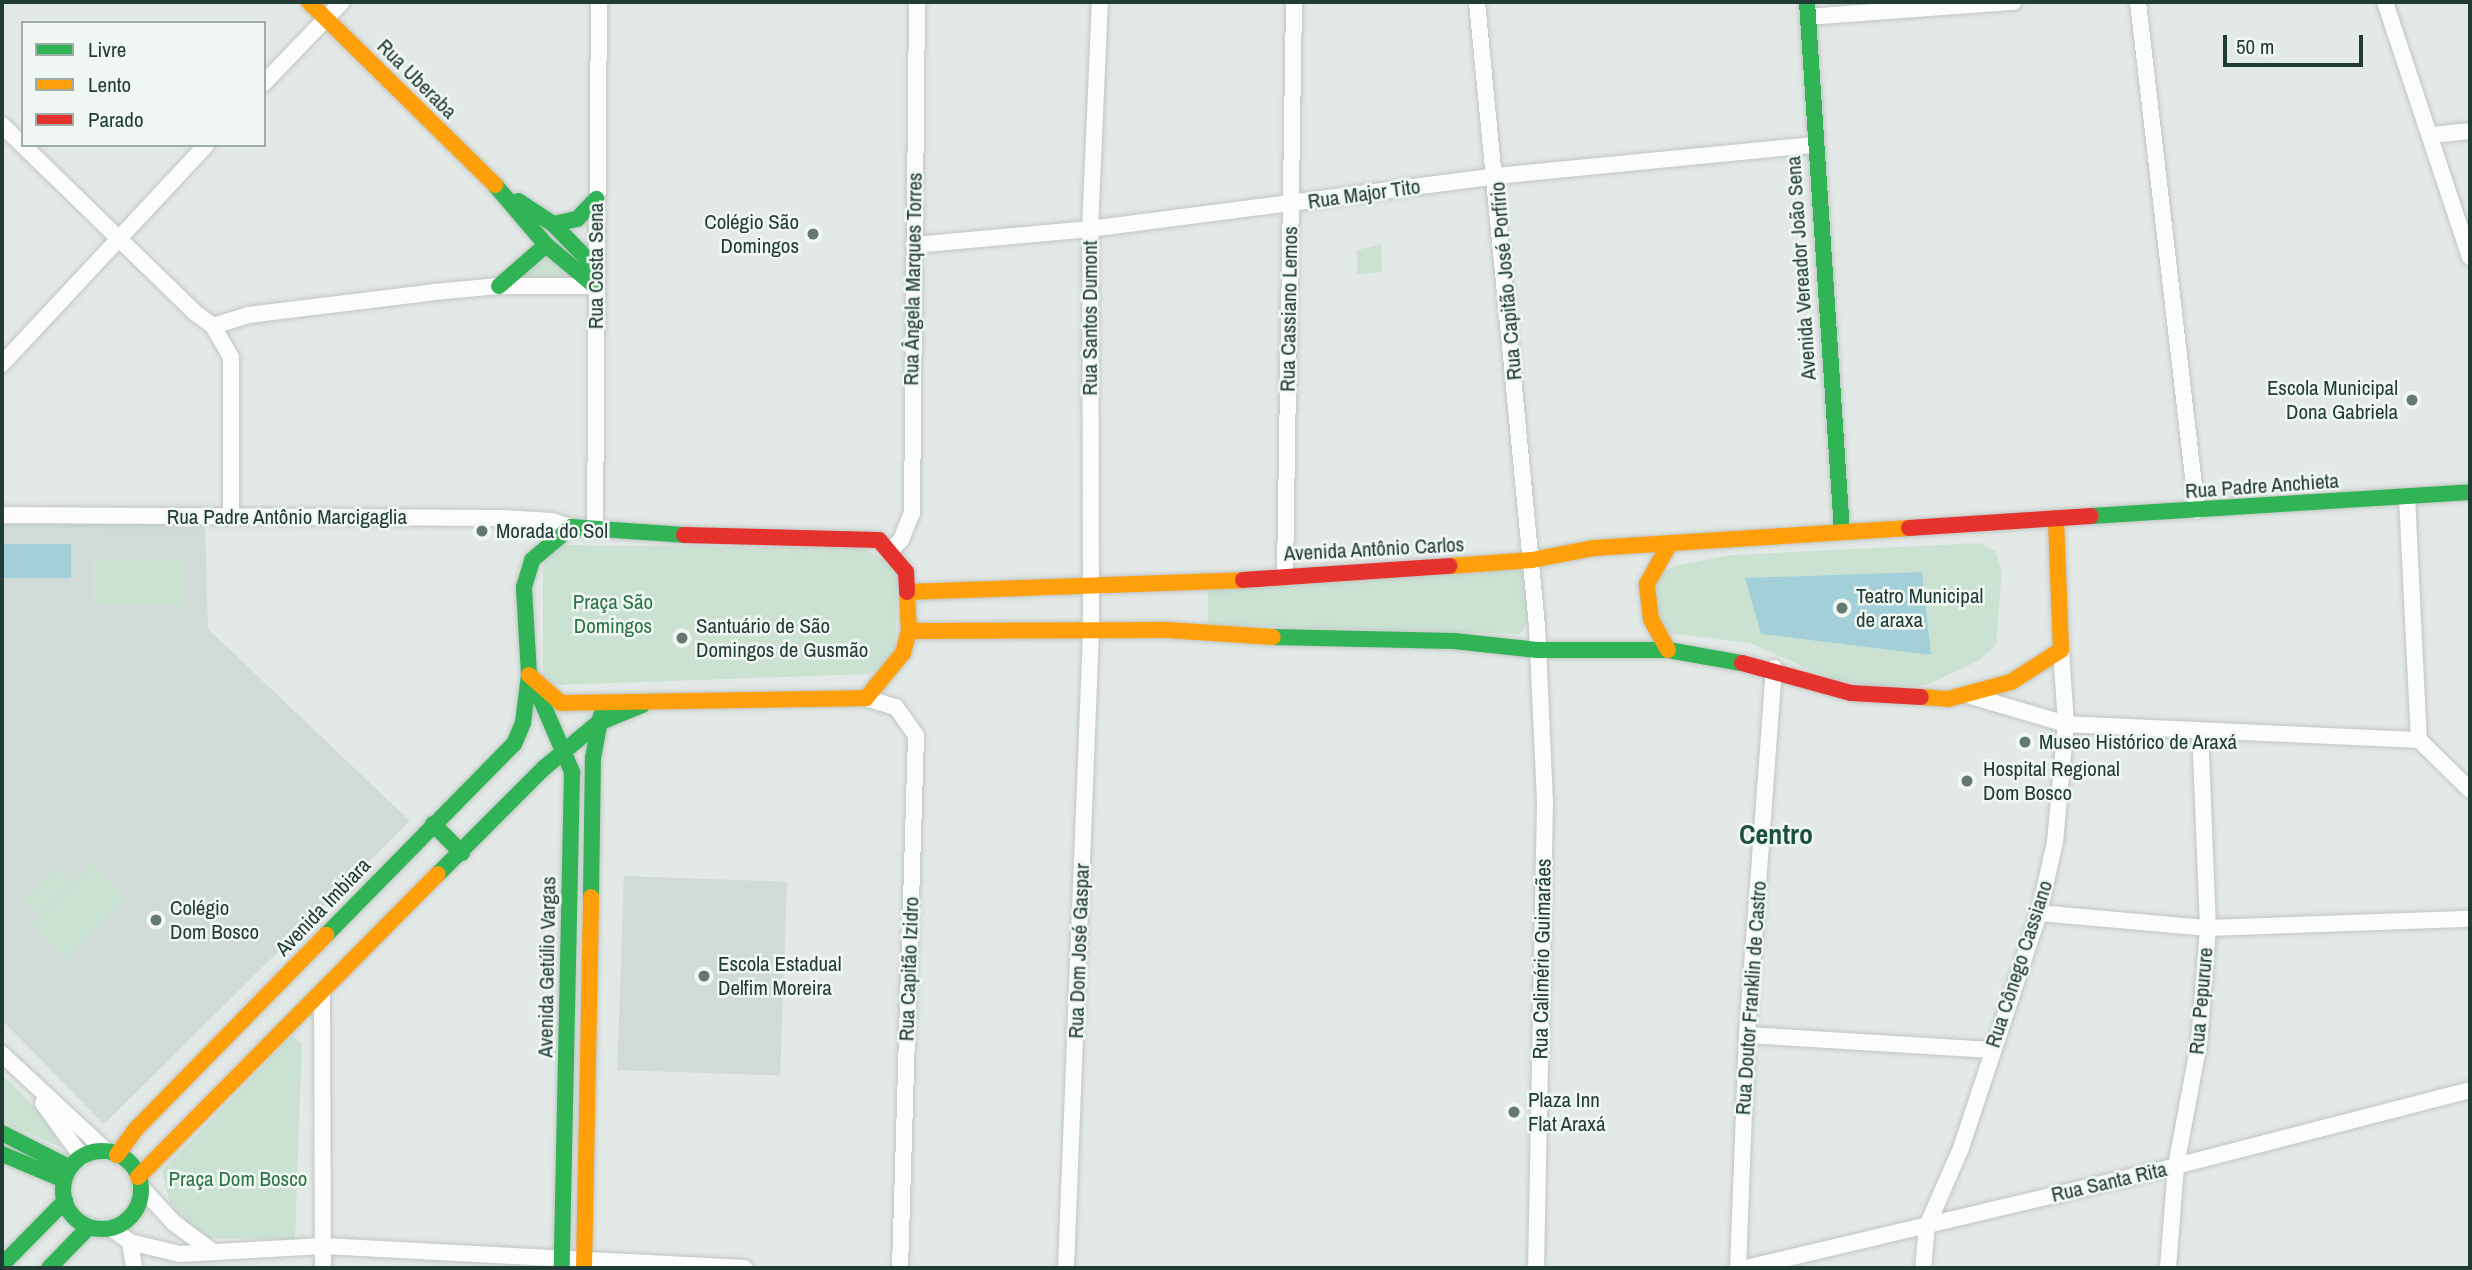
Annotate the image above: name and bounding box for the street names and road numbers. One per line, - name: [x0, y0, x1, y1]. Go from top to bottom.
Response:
- street label: Rua Uberaba: [372, 34, 462, 124]
- street label: Avenida Vereador João Sena: [1781, 155, 1821, 381]
- street label: Rua Ângela Marques Torres: [899, 172, 927, 386]
- street label: Rua Major Tito: [1306, 174, 1422, 214]
- street label: Rua Capitão José Porfírio: [1485, 181, 1527, 381]
- street label: Rua Costa Sena: [583, 203, 609, 329]
- street label: Rua Cassiano Lemos: [1275, 226, 1303, 392]
- street label: Rua Santos Dumont: [1077, 240, 1103, 396]
- street label: Rua Padre Anchieta: [2184, 468, 2340, 504]
- street label: Rua Padre Antônio Marcigaglia: [166, 504, 408, 530]
- street label: Avenida Antônio Carlos: [1283, 532, 1465, 566]
- street label: Avenida Imbiara: [270, 853, 376, 961]
- street label: Rua Calimério Guimarães: [1528, 858, 1556, 1060]
- street label: Rua Dom José Gaspar: [1063, 863, 1095, 1039]
- street label: Avenida Getúlio Vargas: [533, 876, 561, 1058]
- street label: Rua Cônego Cassiano: [1980, 877, 2058, 1051]
- street label: Rua Doutor Franklin de Castro: [1730, 880, 1772, 1116]
- street label: Rua Capitão Izidro: [894, 896, 924, 1042]
- street label: Rua Pepurure: [2184, 947, 2218, 1055]
- street label: Rua Santa Rita: [2049, 1156, 2169, 1208]

